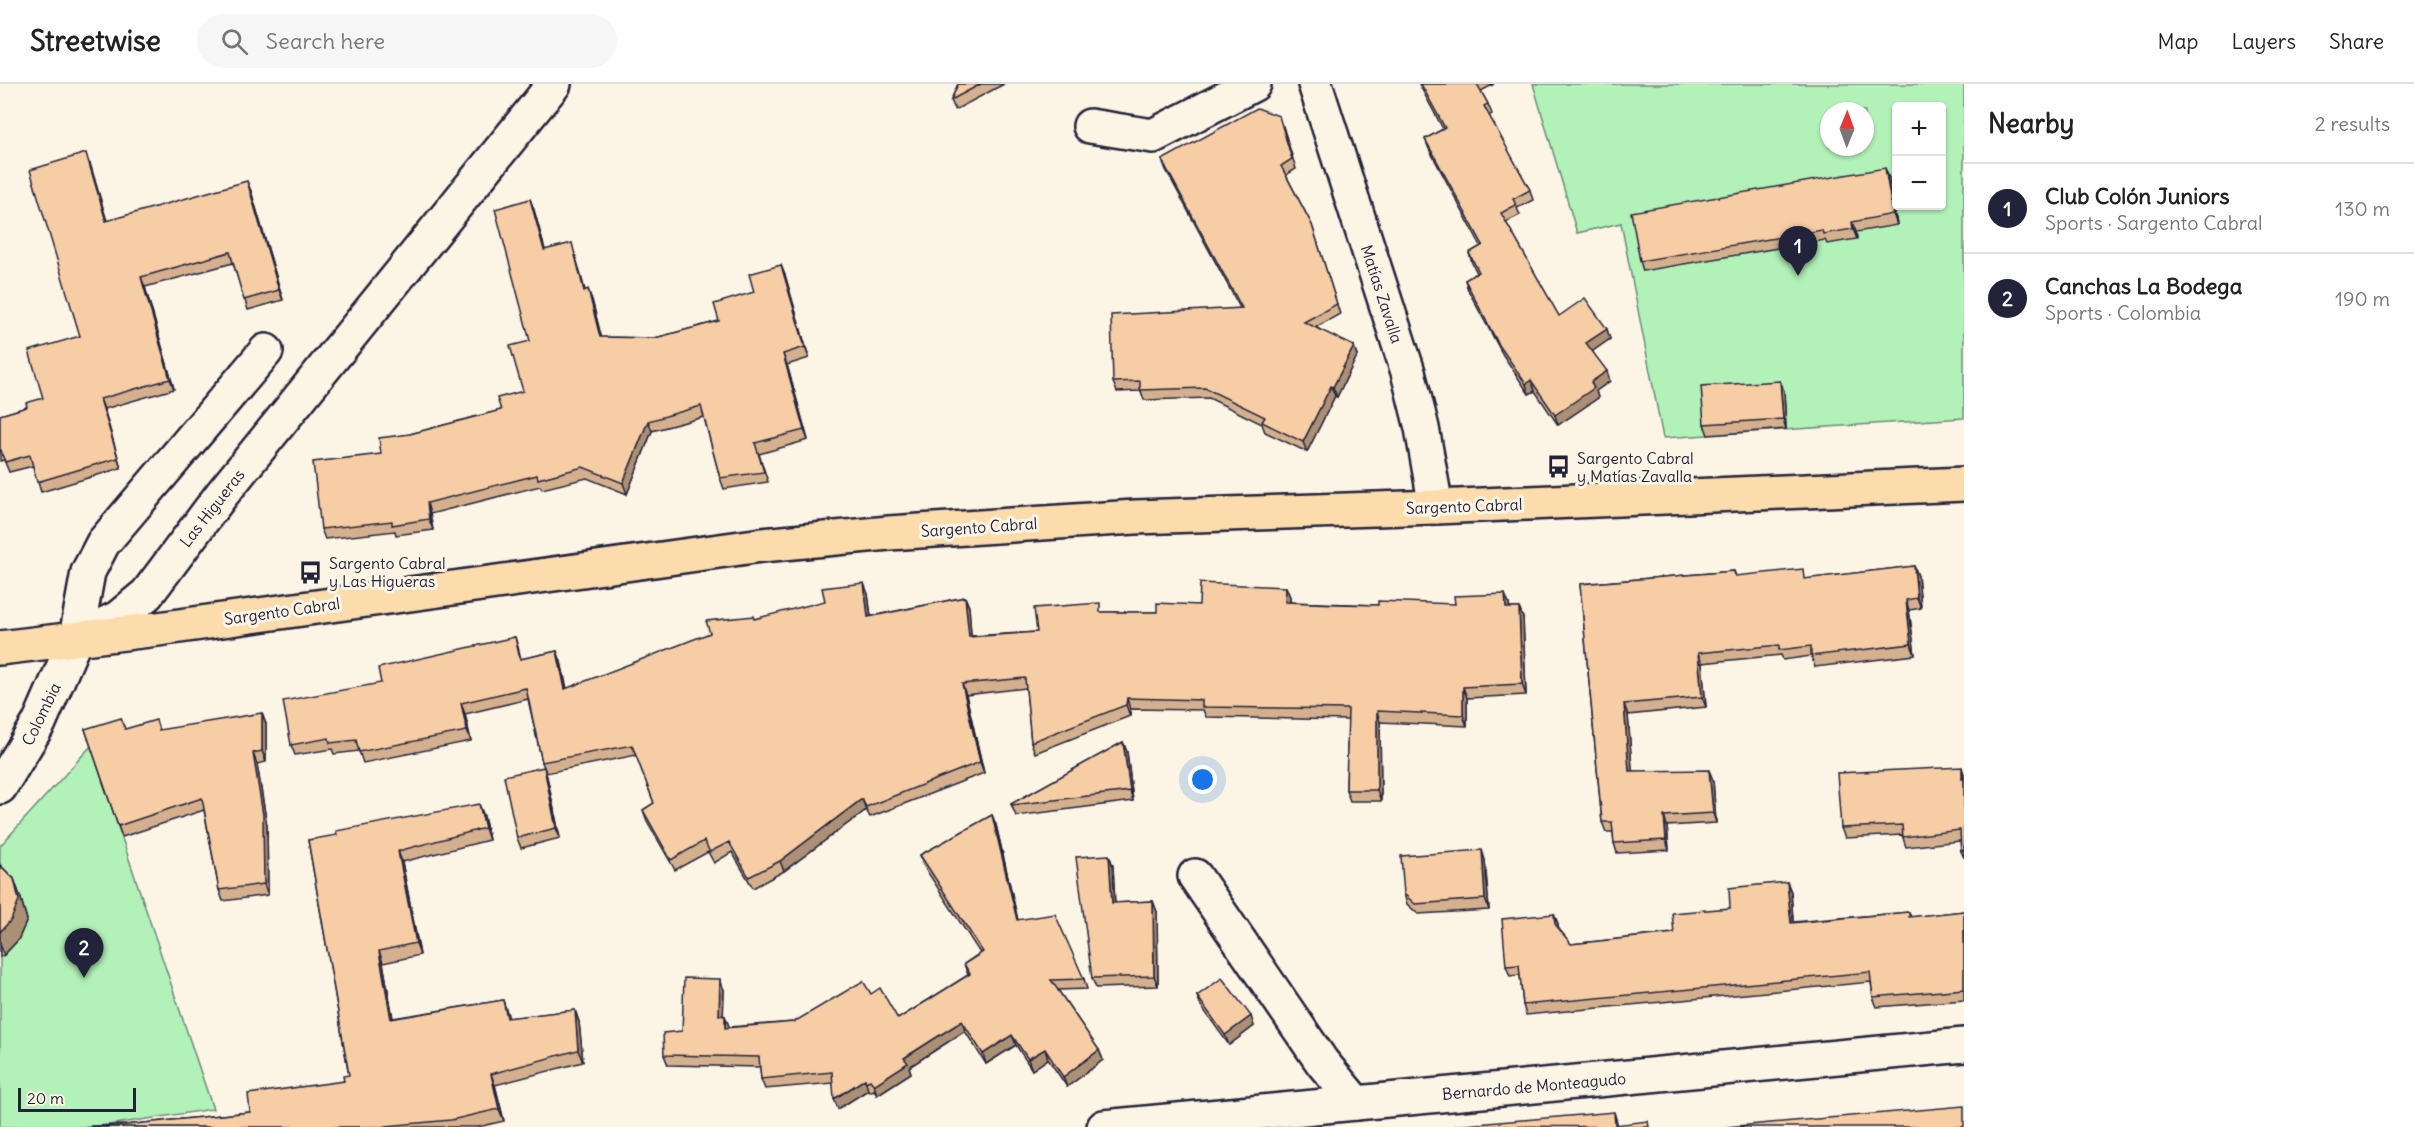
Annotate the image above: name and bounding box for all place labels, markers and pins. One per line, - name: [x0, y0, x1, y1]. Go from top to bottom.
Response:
- pin: 1: [1778, 226, 1818, 276]
- place label: Sargento Cabral y Matías Zavalla: [1577, 448, 1694, 486]
- bus stop icon: Sargento Cabral y Matías Zavalla: [1546, 454, 1572, 480]
- place label: Sargento Cabral y Las Higueras: [329, 553, 446, 591]
- bus stop icon: Sargento Cabral y Las Higueras: [298, 559, 324, 585]
- pin: 2: [64, 928, 104, 978]

